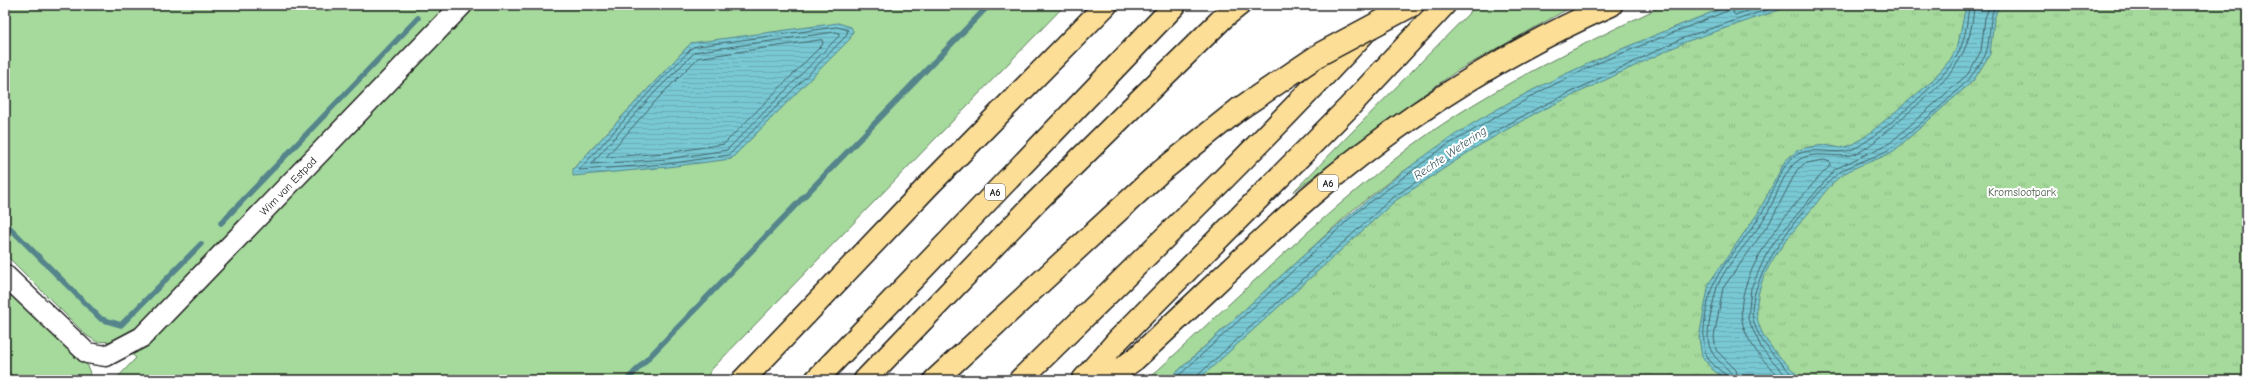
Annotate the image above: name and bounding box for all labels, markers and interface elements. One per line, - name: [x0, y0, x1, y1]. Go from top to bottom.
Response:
- water label: Rechte Wetering: [1411, 123, 1489, 183]
- street label: Wim van Estpad: [257, 154, 320, 218]
- road number: A6: [1318, 175, 1338, 191]
- road number: A6: [985, 184, 1005, 200]
- park label: Kromslootpark: [1988, 186, 2057, 199]

